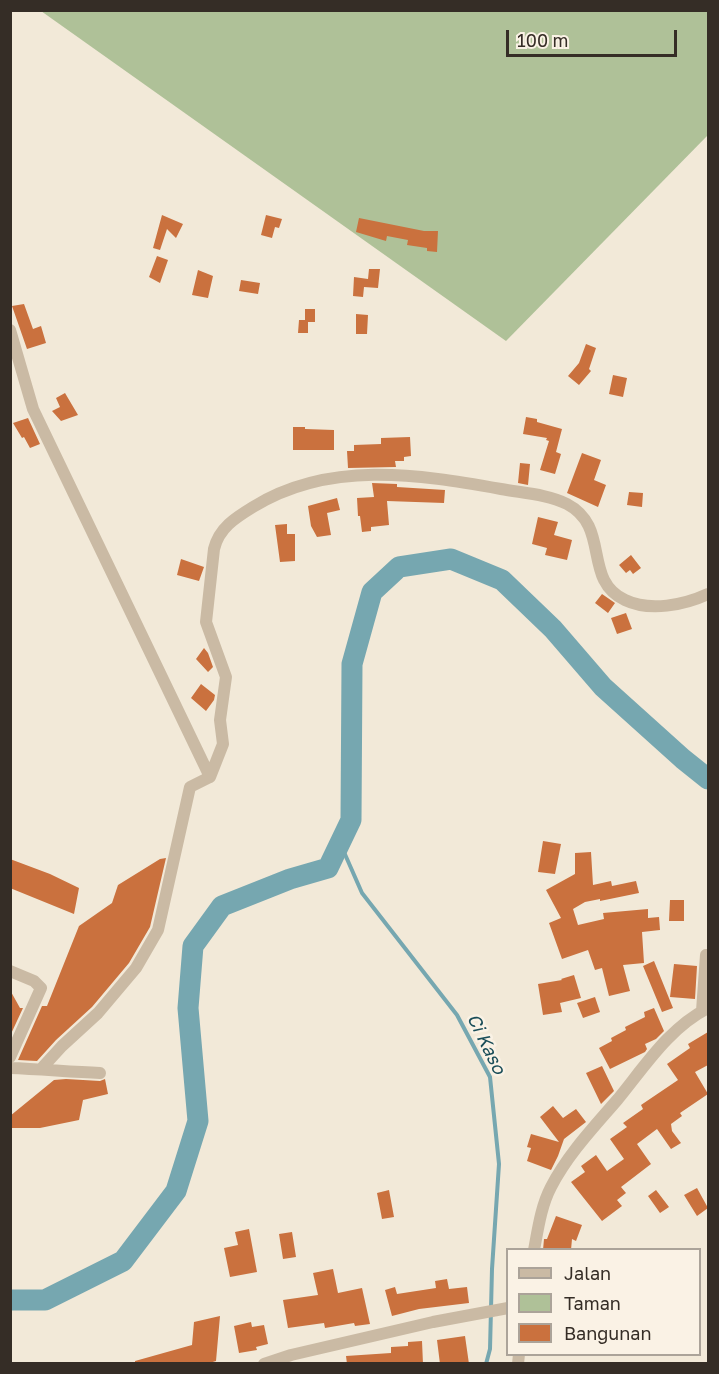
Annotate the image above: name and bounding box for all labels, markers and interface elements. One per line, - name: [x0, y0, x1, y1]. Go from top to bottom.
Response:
- scale bar: [509, 18, 680, 56]
- text: 100 m: [517, 29, 568, 51]
- water label: Ci Kaso: [462, 1010, 510, 1078]
- legend: [506, 1248, 701, 1356]
- text: Jalan: [564, 1262, 611, 1284]
- text: Taman: [564, 1292, 621, 1314]
- text: Bangunan: [564, 1322, 652, 1344]

